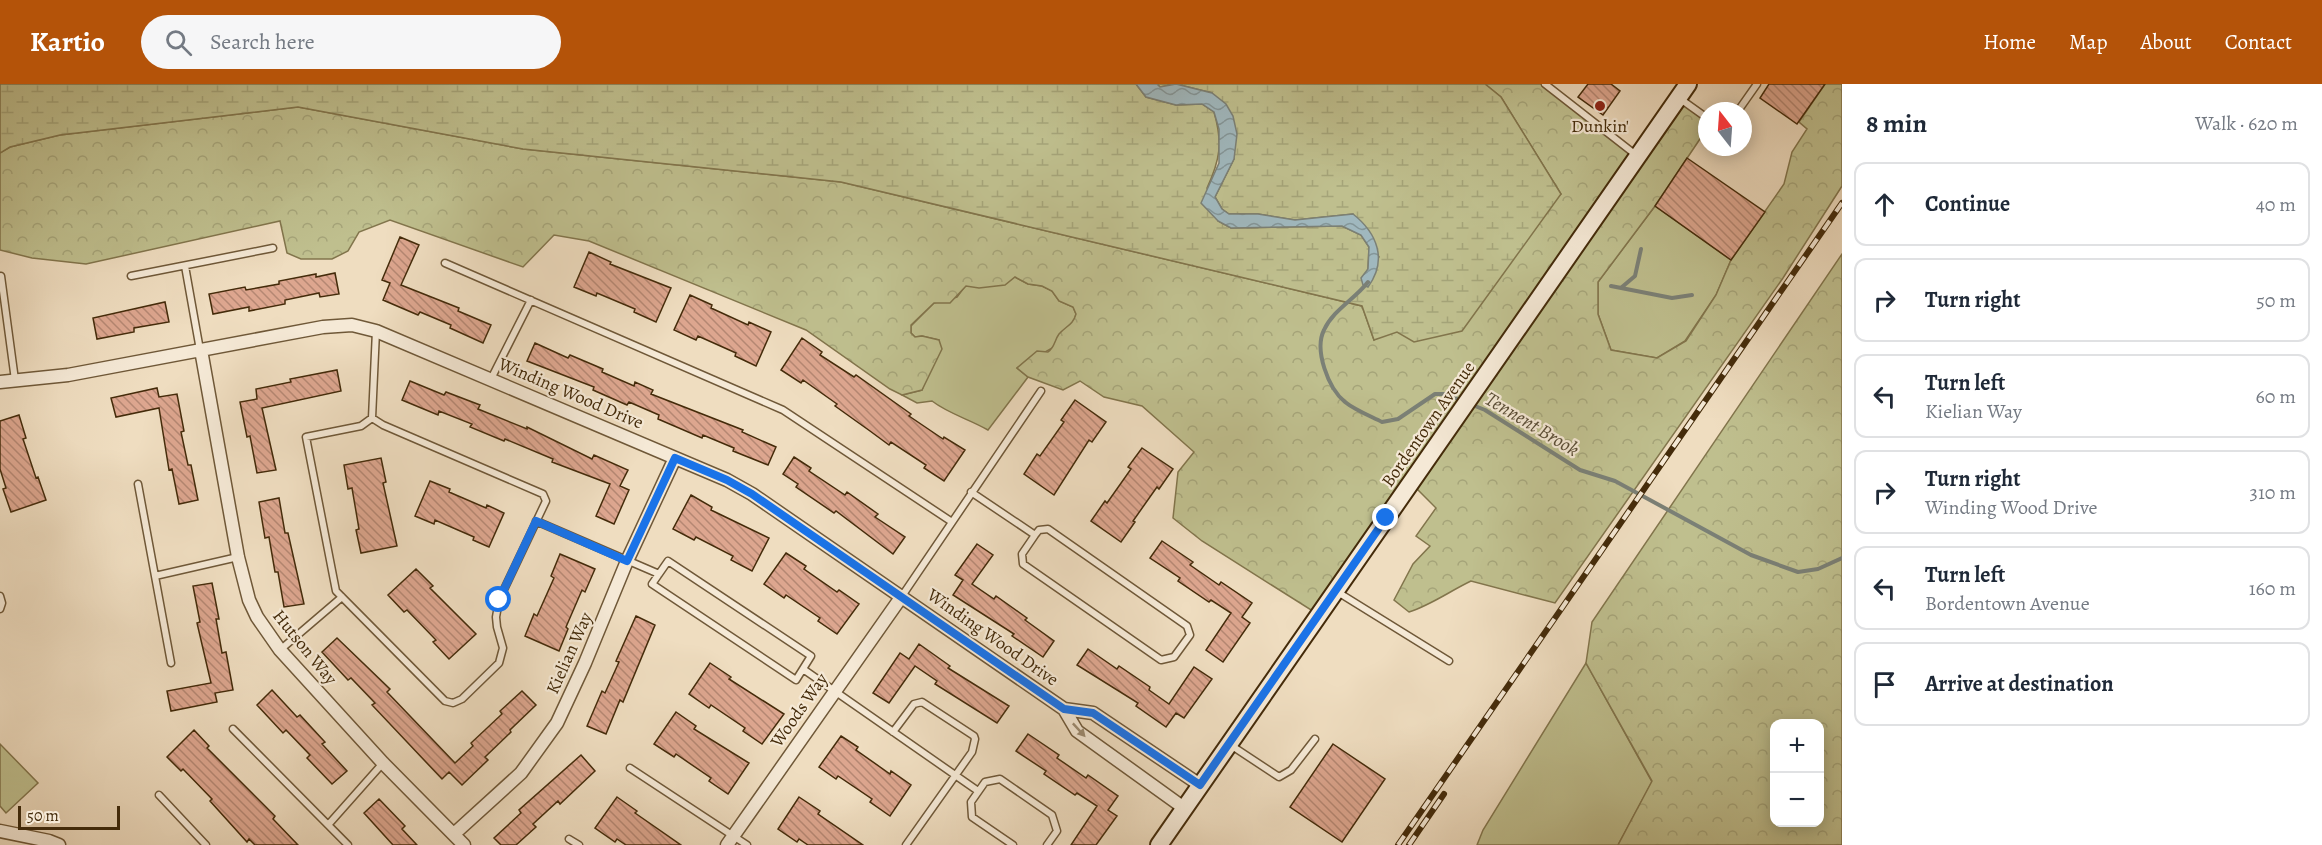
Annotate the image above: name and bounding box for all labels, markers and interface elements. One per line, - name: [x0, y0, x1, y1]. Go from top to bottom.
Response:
- search box: [141, 15, 561, 69]
- text: Kartio: [30, 23, 105, 61]
- icon: search: [162, 26, 195, 59]
- text: Search here: [210, 27, 315, 57]
- text: Home: [1983, 28, 2036, 56]
- text: Map: [2069, 28, 2107, 56]
- text: About: [2140, 28, 2192, 56]
- text: Contact: [2225, 28, 2292, 56]
- marker: Dunkin': [1593, 99, 1607, 113]
- north arrow: [1698, 102, 1752, 156]
- text: 8 min: [1866, 106, 1927, 141]
- text: Walk · 620 m: [2195, 110, 2298, 137]
- place label: Dunkin': [1571, 114, 1629, 138]
- icon: ahead: [1868, 188, 1901, 221]
- text: Continue: [1925, 189, 2010, 219]
- text: 40 m: [2256, 191, 2296, 218]
- icon: right: [1868, 284, 1901, 317]
- text: Turn right: [1925, 285, 2021, 315]
- text: 50 m: [2256, 287, 2296, 314]
- street label: Winding Wood Drive: [494, 351, 647, 434]
- street label: Bordentown Avenue: [1376, 356, 1480, 492]
- text: Turn left: [1925, 368, 2005, 398]
- icon: left: [1868, 380, 1901, 413]
- text: 60 m: [2256, 383, 2296, 410]
- water label: Tennent Brook: [1480, 385, 1584, 463]
- text: Kielian Way: [1925, 398, 2022, 425]
- text: Turn right: [1925, 464, 2021, 494]
- icon: right: [1868, 476, 1901, 509]
- text: 310 m: [2250, 479, 2296, 506]
- text: Winding Wood Drive: [1925, 494, 2097, 521]
- route end: [1372, 504, 1398, 530]
- text: Turn left: [1925, 560, 2005, 590]
- icon: left: [1868, 572, 1901, 605]
- text: 160 m: [2249, 575, 2296, 602]
- street label: Winding Wood Drive: [922, 582, 1063, 691]
- route start: [485, 586, 511, 612]
- text: Bordentown Avenue: [1925, 590, 2090, 617]
- street label: Hutson Way: [267, 604, 343, 690]
- street label: Kielian Way: [540, 607, 598, 698]
- street label: Woods Way: [764, 667, 834, 753]
- icon: arrive: [1868, 668, 1901, 701]
- text: Arrive at destination: [1925, 669, 2114, 699]
- map controls: [1770, 719, 1824, 827]
- button: +: [1770, 719, 1824, 773]
- one-way arrow: [1072, 723, 1086, 737]
- button: −: [1770, 773, 1824, 827]
- scale bar: [18, 803, 120, 830]
- text: 50 m: [27, 805, 59, 827]

